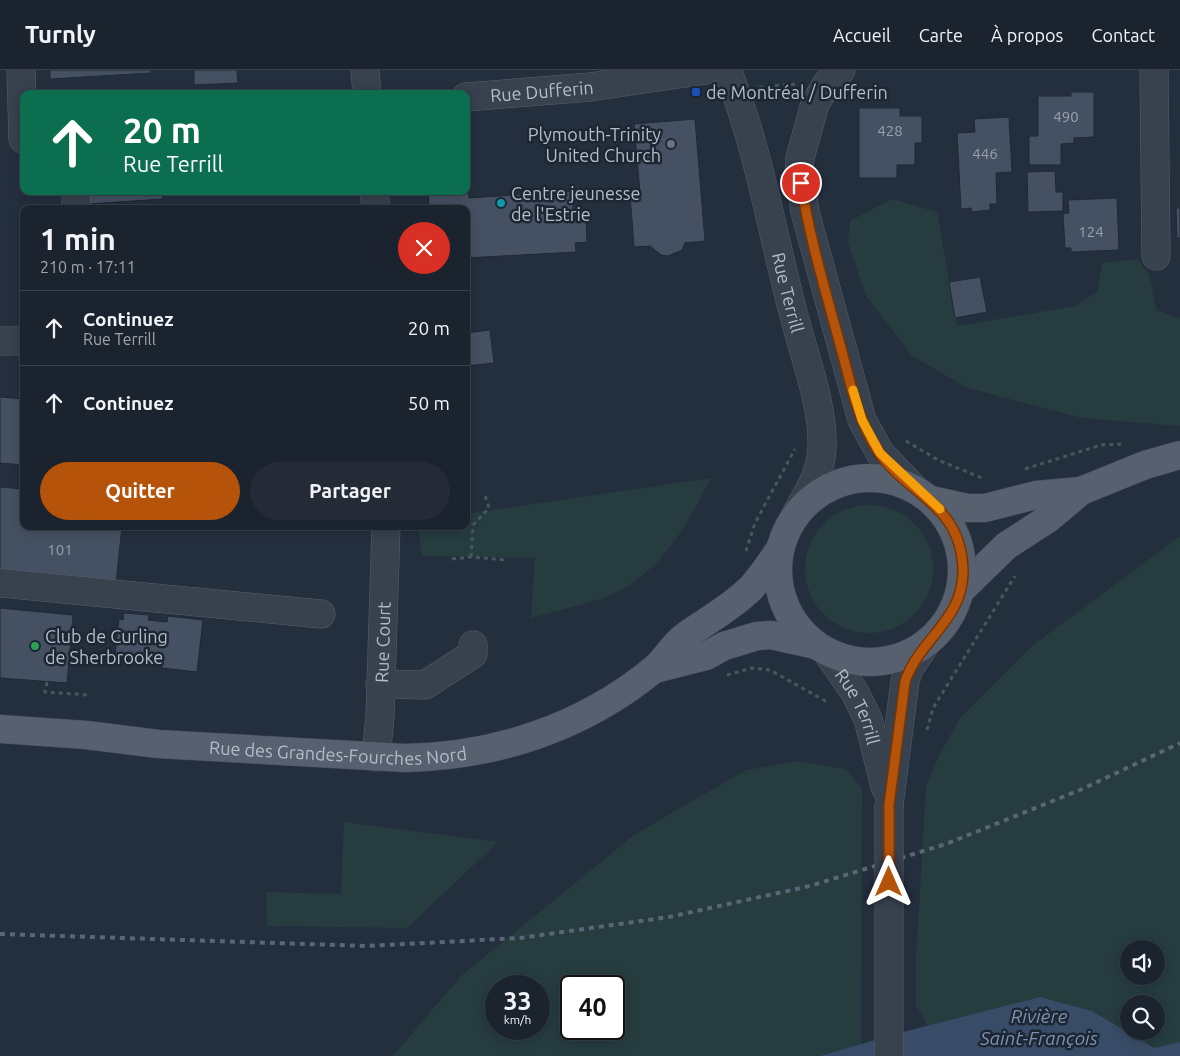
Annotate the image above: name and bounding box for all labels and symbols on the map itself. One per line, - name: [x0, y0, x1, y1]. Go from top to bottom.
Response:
- street label: Rue Dufferin: [489, 77, 594, 105]
- place label: de Montréal / Dufferin: [706, 82, 888, 102]
- marker: de Montréal / Dufferin: [690, 86, 702, 98]
- house number: 490: [1053, 108, 1079, 125]
- house number: 428: [877, 122, 903, 139]
- place label: Plymouth-Trinity United Church: [528, 124, 661, 165]
- marker: Plymouth-Trinity United Church: [665, 138, 677, 150]
- house number: 446: [972, 145, 998, 162]
- pin: [780, 162, 822, 204]
- place label: Centre jeunesse de l'Estrie: [511, 183, 641, 224]
- marker: Centre jeunesse de l'Estrie: [495, 197, 507, 209]
- house number: 124: [1078, 223, 1104, 240]
- street label: Rue Terrill: [769, 250, 808, 335]
- house number: 101: [47, 541, 73, 558]
- street label: Rue Court: [371, 601, 394, 683]
- place label: Club de Curling de Sherbrooke: [45, 626, 168, 667]
- marker: Club de Curling de Sherbrooke: [29, 640, 41, 652]
- street label: Rue Terrill: [832, 665, 884, 747]
- street label: Rue des Grandes-Fourches Nord: [209, 737, 468, 768]
- position arrow: [862, 855, 914, 907]
- speed limit sign: 40: [560, 975, 625, 1040]
- water label: Rivière Saint-François: [979, 1005, 1098, 1049]

